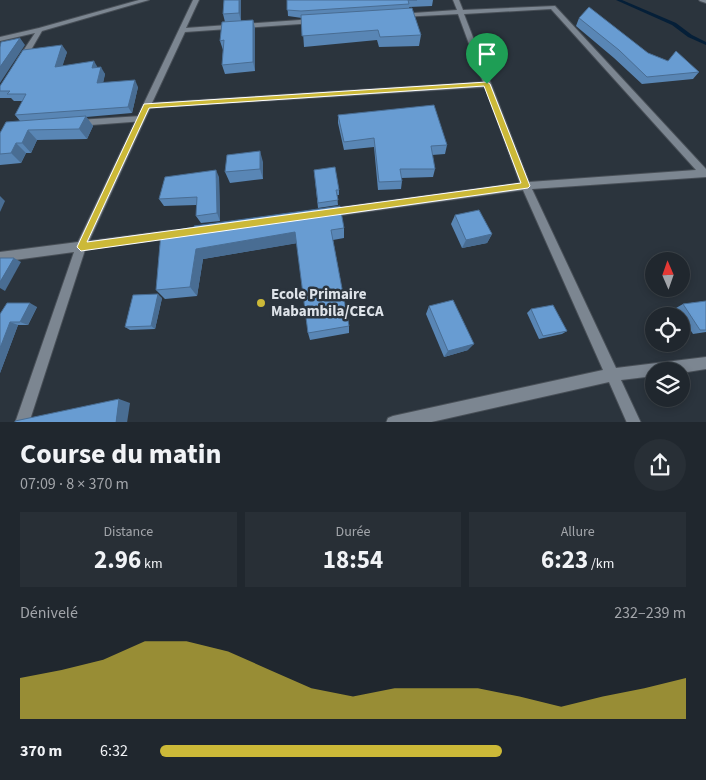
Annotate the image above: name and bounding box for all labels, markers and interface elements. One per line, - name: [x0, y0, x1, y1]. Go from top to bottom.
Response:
- pin: [466, 33, 508, 84]
- icon: arrive: [473, 40, 501, 68]
- north arrow: [645, 252, 690, 298]
- map controls: [645, 252, 690, 407]
- place label: Ecole Primaire Mabambila/CECA: [271, 284, 384, 322]
- marker: Ecole Primaire Mabambila/CECA: [255, 297, 267, 309]
- button: locate: [645, 307, 690, 352]
- button: layers: [645, 362, 690, 407]
- text: Course du matin: [20, 434, 221, 474]
- button: share: [634, 439, 686, 491]
- text: 07:09 · 8 × 370 m: [20, 473, 129, 495]
- text: Distance: [103, 522, 153, 542]
- text: Durée: [336, 522, 370, 542]
- text: Allure: [561, 522, 595, 542]
- text: 2.96: [94, 542, 141, 578]
- text: 18:54: [323, 542, 383, 578]
- text: 6:23: [541, 542, 588, 578]
- text: km: [141, 554, 163, 574]
- text: /km: [588, 554, 614, 574]
- text: Dénivelé: [20, 602, 78, 624]
- text: 232–239 m: [614, 602, 686, 624]
- text: 370 m: [20, 740, 62, 762]
- text: 6:32: [100, 740, 128, 762]

